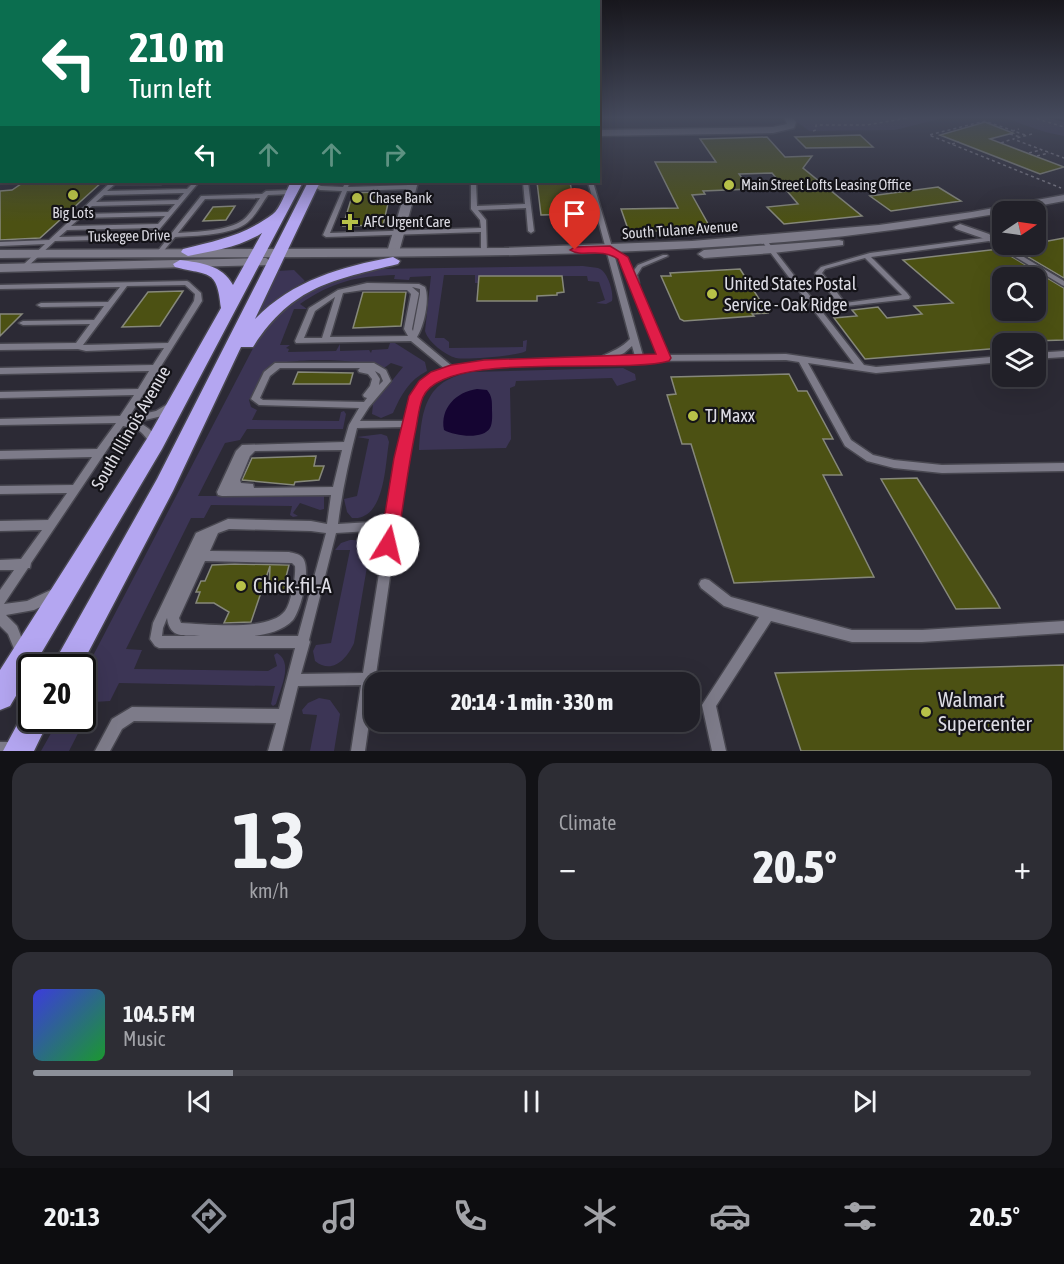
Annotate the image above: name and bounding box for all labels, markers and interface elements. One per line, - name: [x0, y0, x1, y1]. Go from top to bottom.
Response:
- text: 210 m: [129, 23, 224, 71]
- icon: left: [30, 24, 108, 102]
- text: Turn left: [129, 73, 212, 104]
- icon: left: [189, 138, 222, 171]
- icon: ahead: [252, 138, 285, 171]
- icon: ahead: [315, 138, 348, 171]
- icon: right: [378, 138, 411, 171]
- place label: Main Street Lofts Leasing Office: [741, 176, 911, 193]
- marker: Main Street Lofts Leasing Office: [722, 178, 736, 192]
- marker: Big Lots: [66, 188, 80, 202]
- pin: [549, 188, 600, 250]
- place label: Chase Bank: [369, 189, 433, 206]
- marker: Chase Bank: [350, 191, 364, 205]
- icon: arrive: [558, 197, 591, 230]
- north arrow: [992, 201, 1046, 255]
- map controls: [992, 201, 1046, 387]
- place label: Big Lots: [52, 204, 94, 221]
- marker: AFC Urgent Care: [341, 213, 359, 231]
- place label: AFC Urgent Care: [364, 213, 451, 230]
- street label: South Tulane Avenue: [622, 217, 739, 242]
- street label: Tuskegee Drive: [88, 226, 170, 245]
- button: search: [992, 267, 1046, 321]
- place label: United States Postal Service - Oak Ridge: [724, 273, 857, 315]
- marker: United States Postal Service - Oak Ridge: [705, 287, 719, 301]
- button: layers: [992, 333, 1046, 387]
- street label: South Illinois Avenue: [87, 362, 174, 493]
- place label: TJ Maxx: [705, 405, 755, 426]
- marker: TJ Maxx: [686, 409, 700, 423]
- position arrow: [356, 513, 420, 577]
- place label: Chick-fil-A: [253, 573, 332, 597]
- marker: Chick-fil-A: [234, 579, 248, 593]
- speed limit sign: 20: [18, 654, 96, 732]
- place label: Walmart Supercenter: [938, 687, 1033, 735]
- text: 20:14 · 1 min · 330 m: [451, 689, 613, 715]
- marker: Walmart Supercenter: [919, 705, 933, 719]
- text: 13: [232, 795, 306, 885]
- text: Climate: [559, 811, 616, 834]
- text: 20.5°: [753, 841, 837, 893]
- text: −: [559, 848, 576, 886]
- text: +: [1014, 848, 1031, 886]
- text: km/h: [249, 879, 289, 902]
- text: 104.5 FM: [123, 1001, 195, 1027]
- text: Music: [123, 1027, 165, 1050]
- icon: previous: [183, 1085, 216, 1118]
- icon: pause: [515, 1085, 548, 1118]
- icon: next: [848, 1085, 881, 1118]
- icon: directions: [188, 1195, 230, 1237]
- icon: music: [319, 1195, 361, 1237]
- icon: phone: [449, 1195, 491, 1237]
- icon: climate: [579, 1195, 621, 1237]
- icon: car: [709, 1195, 751, 1237]
- icon: filters: [839, 1195, 881, 1237]
- text: 20:13: [44, 1201, 100, 1232]
- text: 20.5°: [970, 1201, 1020, 1232]

